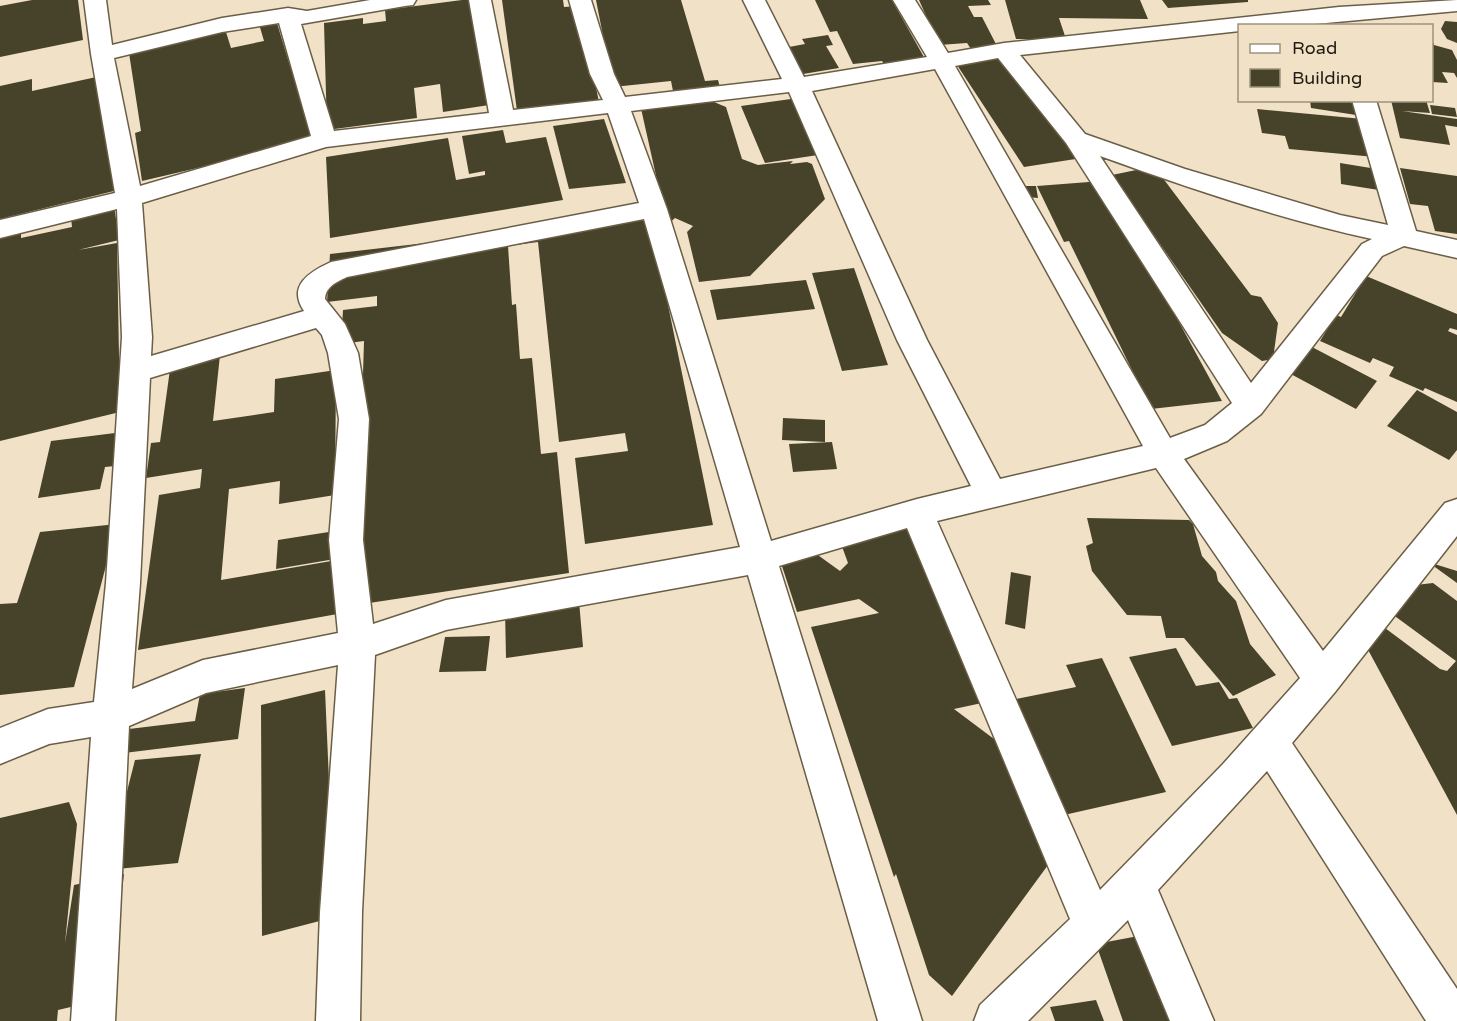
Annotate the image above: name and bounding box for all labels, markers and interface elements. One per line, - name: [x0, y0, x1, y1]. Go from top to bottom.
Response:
- legend: [1238, 24, 1433, 102]
- text: Road: [1292, 37, 1337, 59]
- text: Building: [1292, 67, 1362, 89]

